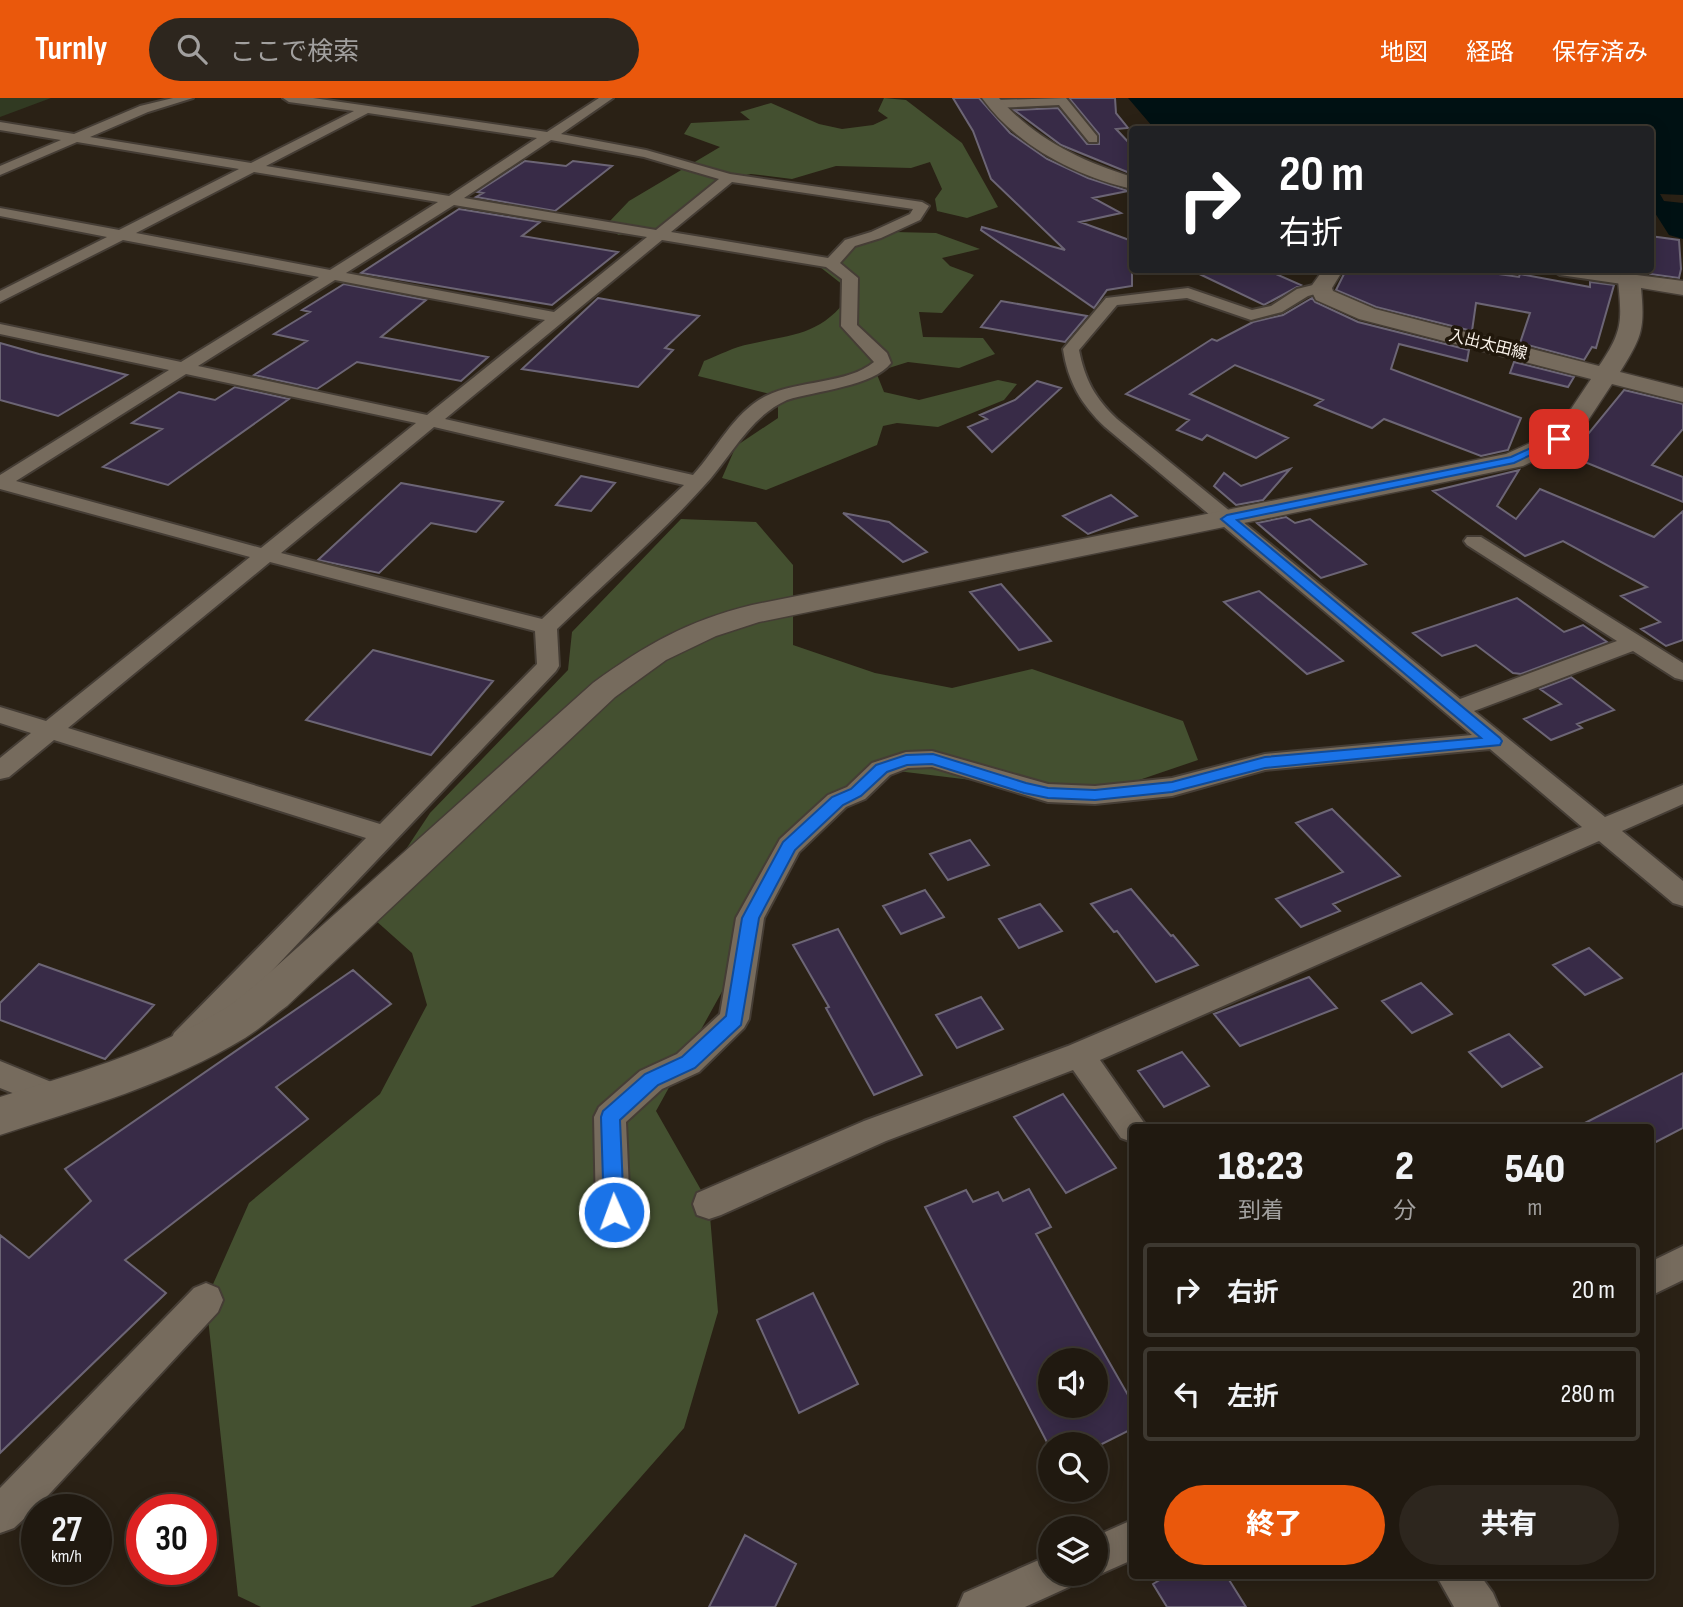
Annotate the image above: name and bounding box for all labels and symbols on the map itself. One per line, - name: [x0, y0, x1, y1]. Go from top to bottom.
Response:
- street label: 入出太田線: [1447, 326, 1529, 364]
- pin: [1529, 409, 1589, 469]
- position arrow: [577, 1175, 651, 1249]
- speed limit sign: 30: [126, 1494, 217, 1585]

